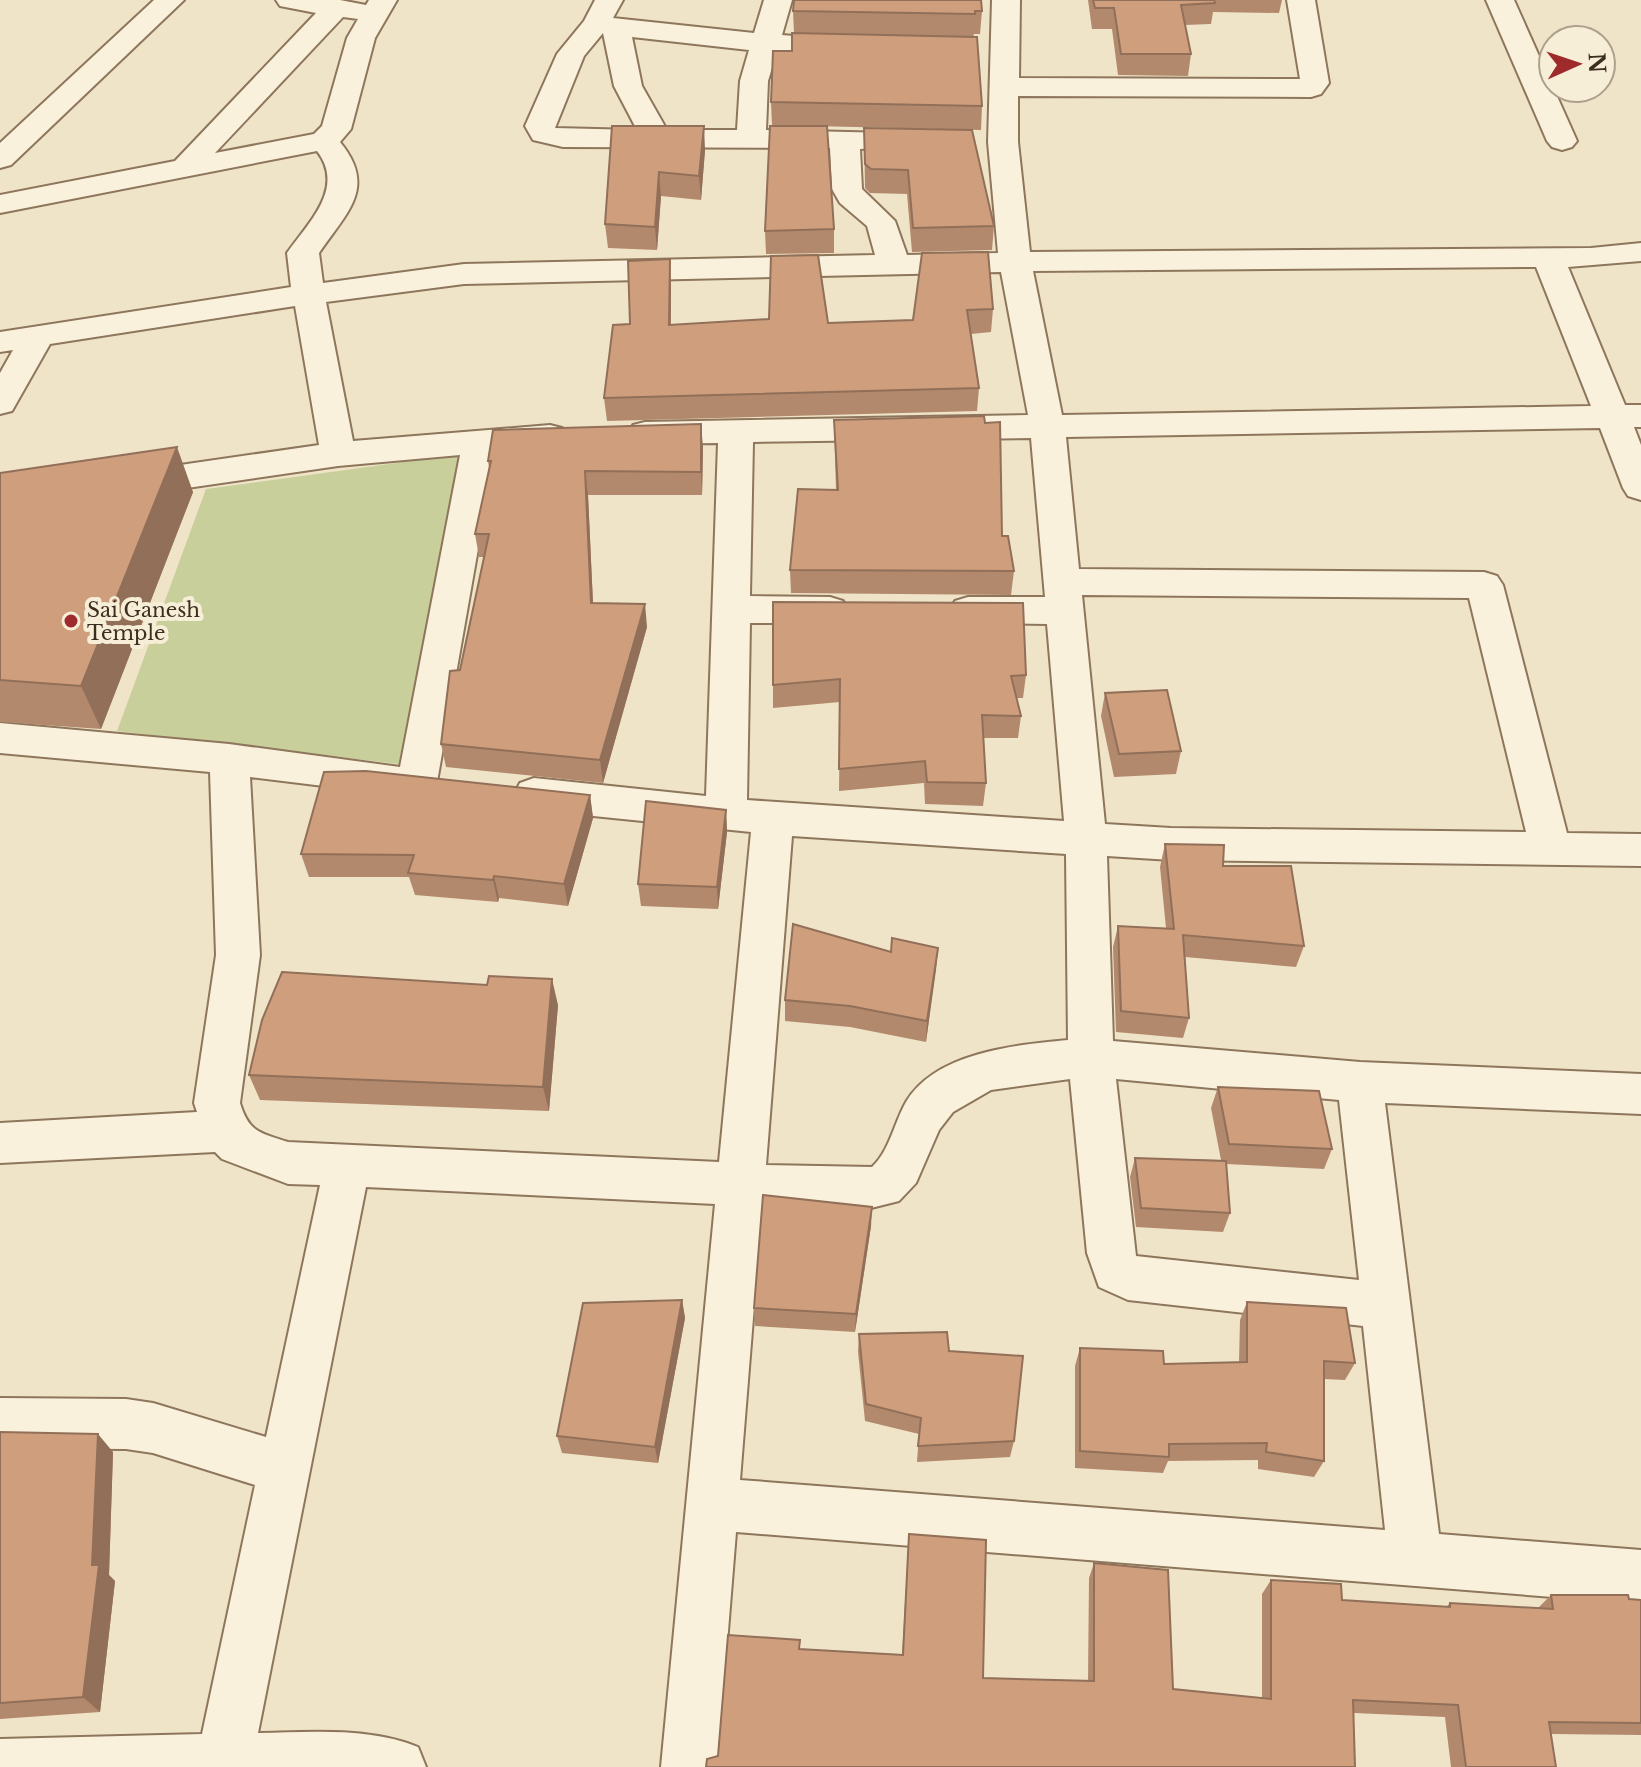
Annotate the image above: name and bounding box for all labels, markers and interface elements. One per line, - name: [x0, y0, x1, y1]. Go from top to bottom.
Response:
- north arrow: [1537, 24, 1617, 104]
- text: N: [1582, 52, 1611, 74]
- place label: Sai Ganesh Temple: [87, 598, 200, 645]
- marker: Sai Ganesh Temple: [62, 612, 80, 630]

